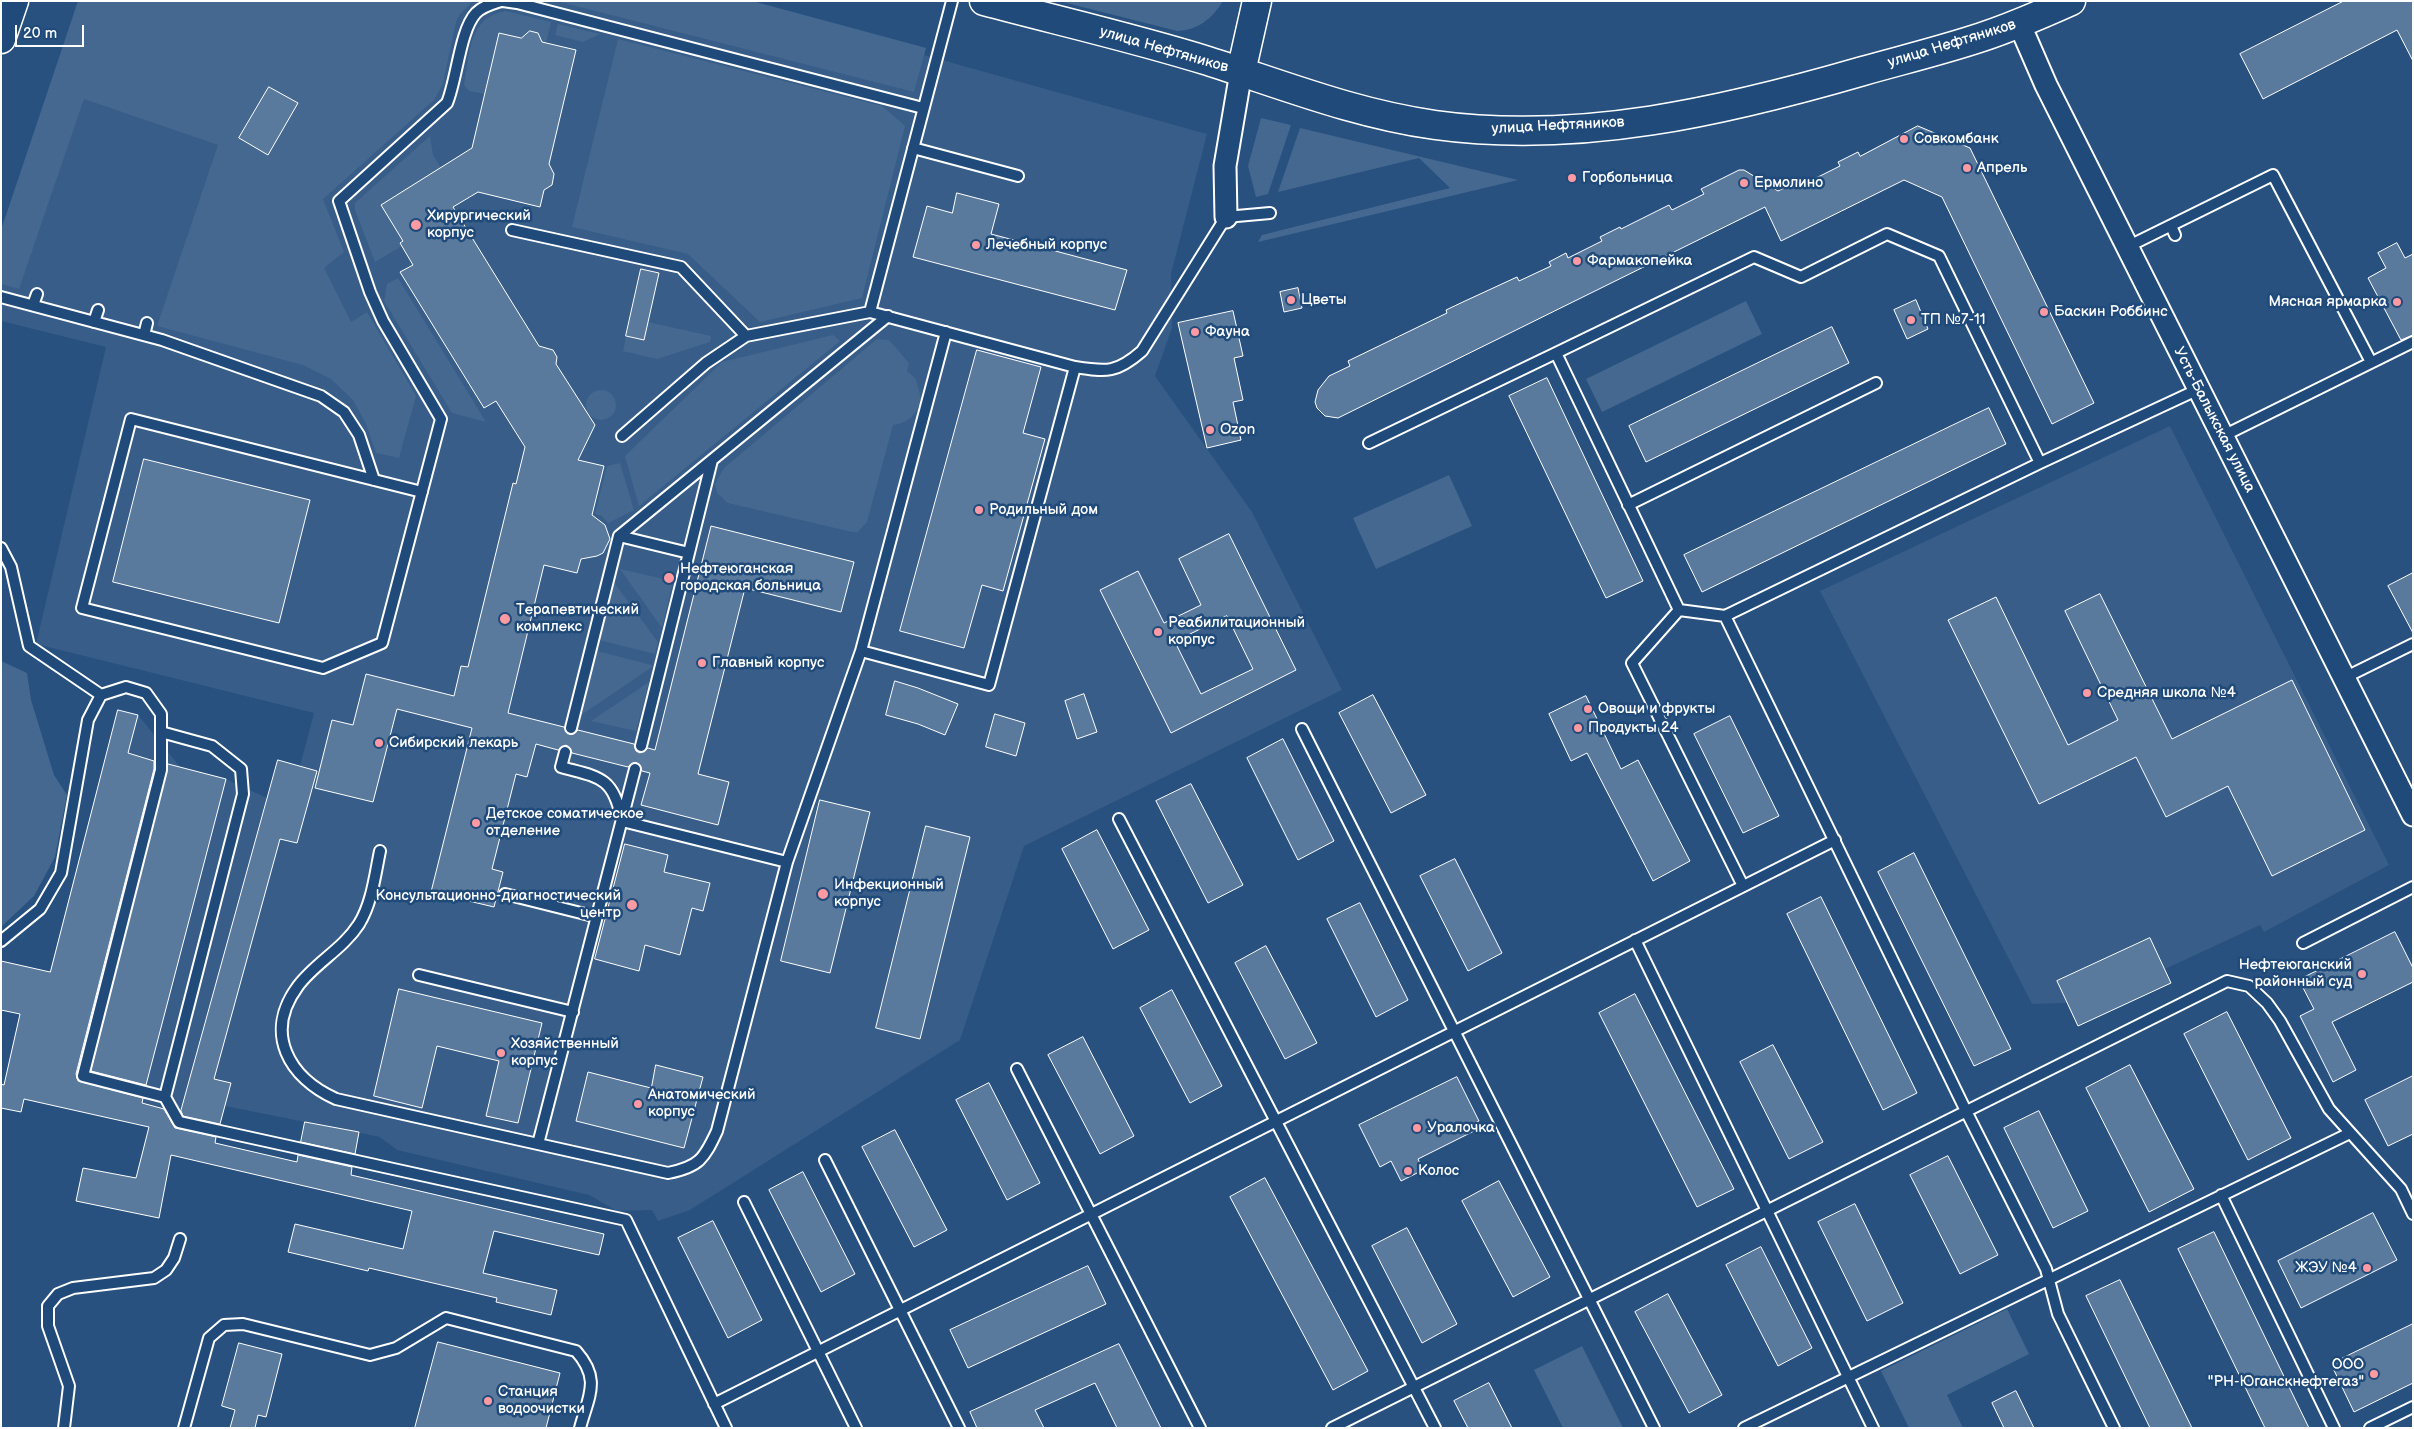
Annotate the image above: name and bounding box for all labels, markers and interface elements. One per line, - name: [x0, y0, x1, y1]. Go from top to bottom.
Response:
- scale bar: [18, 15, 86, 47]
- street label: улица Нефтяников: [1886, 16, 2018, 72]
- street label: улица Нефтяников: [1098, 23, 1230, 77]
- text: 20 m: [23, 24, 57, 43]
- street label: улица Нефтяников: [1491, 114, 1625, 138]
- place label: Совкомбанк: [1914, 130, 1999, 148]
- marker: Совкомбанк: [1898, 133, 1910, 145]
- place label: Апрель: [1977, 159, 2028, 177]
- marker: Апрель: [1961, 162, 1973, 174]
- place label: Горбольница: [1582, 169, 1673, 187]
- marker: Горбольница: [1566, 172, 1578, 184]
- place label: Ермолино: [1754, 174, 1823, 192]
- marker: Ермолино: [1738, 177, 1750, 189]
- place label: Хирургический корпус: [427, 207, 531, 242]
- marker: Хирургический корпус: [409, 218, 423, 232]
- place label: Лечебный корпус: [986, 236, 1107, 254]
- marker: Лечебный корпус: [970, 239, 982, 251]
- place label: Фармакопейка: [1587, 252, 1692, 270]
- marker: Фармакопейка: [1571, 255, 1583, 267]
- place label: Цветы: [1301, 291, 1346, 309]
- place label: Мясная ярмарка: [2268, 293, 2387, 311]
- marker: Цветы: [1285, 294, 1297, 306]
- marker: Мясная ярмарка: [2391, 296, 2403, 308]
- place label: Баскин Роббинс: [2054, 303, 2167, 321]
- marker: Баскин Роббинс: [2038, 306, 2050, 318]
- place label: ТП №7-11: [1921, 311, 1986, 329]
- marker: ТП №7-11: [1905, 314, 1917, 326]
- place label: Фауна: [1205, 323, 1250, 341]
- marker: Фауна: [1189, 326, 1201, 338]
- street label: Усть-Балыкская улица: [2169, 344, 2259, 496]
- place label: Ozon: [1220, 421, 1255, 439]
- marker: Ozon: [1204, 424, 1216, 436]
- place label: Родильный дом: [989, 501, 1098, 519]
- marker: Родильный дом: [973, 504, 985, 516]
- place label: Нефтеюганская городская больница: [680, 560, 821, 595]
- marker: Нефтеюганская городская больница: [662, 571, 676, 585]
- place label: Терапевтический комплекс: [516, 601, 639, 636]
- marker: Терапевтический комплекс: [498, 612, 512, 626]
- place label: Реабилитационный корпус: [1168, 614, 1305, 649]
- marker: Реабилитационный корпус: [1152, 626, 1164, 638]
- place label: Главный корпус: [712, 654, 824, 672]
- marker: Главный корпус: [696, 657, 708, 669]
- place label: Средняя школа №4: [2097, 684, 2236, 702]
- marker: Средняя школа №4: [2081, 687, 2093, 699]
- place label: Овощи и фрукты: [1598, 700, 1715, 718]
- marker: Овощи и фрукты: [1582, 703, 1594, 715]
- place label: Продукты 24: [1588, 719, 1679, 737]
- marker: Продукты 24: [1572, 722, 1584, 734]
- place label: Сибирский лекарь: [389, 734, 518, 752]
- marker: Сибирский лекарь: [373, 737, 385, 749]
- place label: Детское соматическое отделение: [486, 805, 644, 840]
- marker: Детское соматическое отделение: [470, 817, 482, 829]
- place label: Инфекционный корпус: [834, 876, 944, 911]
- place label: Консультационно-диагностический центр: [376, 887, 621, 922]
- marker: Инфекционный корпус: [816, 887, 830, 901]
- marker: Консультационно-диагностический центр: [625, 898, 639, 912]
- place label: Нефтеюганский районный суд: [2239, 956, 2352, 991]
- marker: Нефтеюганский районный суд: [2356, 968, 2368, 980]
- place label: Хозяйственный корпус: [511, 1035, 619, 1070]
- marker: Хозяйственный корпус: [495, 1047, 507, 1059]
- place label: Анатомический корпус: [648, 1086, 756, 1121]
- marker: Анатомический корпус: [632, 1098, 644, 1110]
- place label: Уралочка: [1427, 1119, 1495, 1137]
- marker: Уралочка: [1411, 1122, 1423, 1134]
- place label: Колос: [1418, 1162, 1459, 1180]
- marker: Колос: [1402, 1165, 1414, 1177]
- place label: ЖЭУ №4: [2295, 1259, 2357, 1277]
- marker: ЖЭУ №4: [2361, 1262, 2373, 1274]
- place label: ООО "РН-Юганскнефтегаз": [2208, 1356, 2364, 1391]
- marker: ООО "РН-Юганскнефтегаз": [2368, 1368, 2380, 1380]
- place label: Станция водоочистки: [498, 1383, 585, 1418]
- marker: Станция водоочистки: [482, 1395, 494, 1407]

